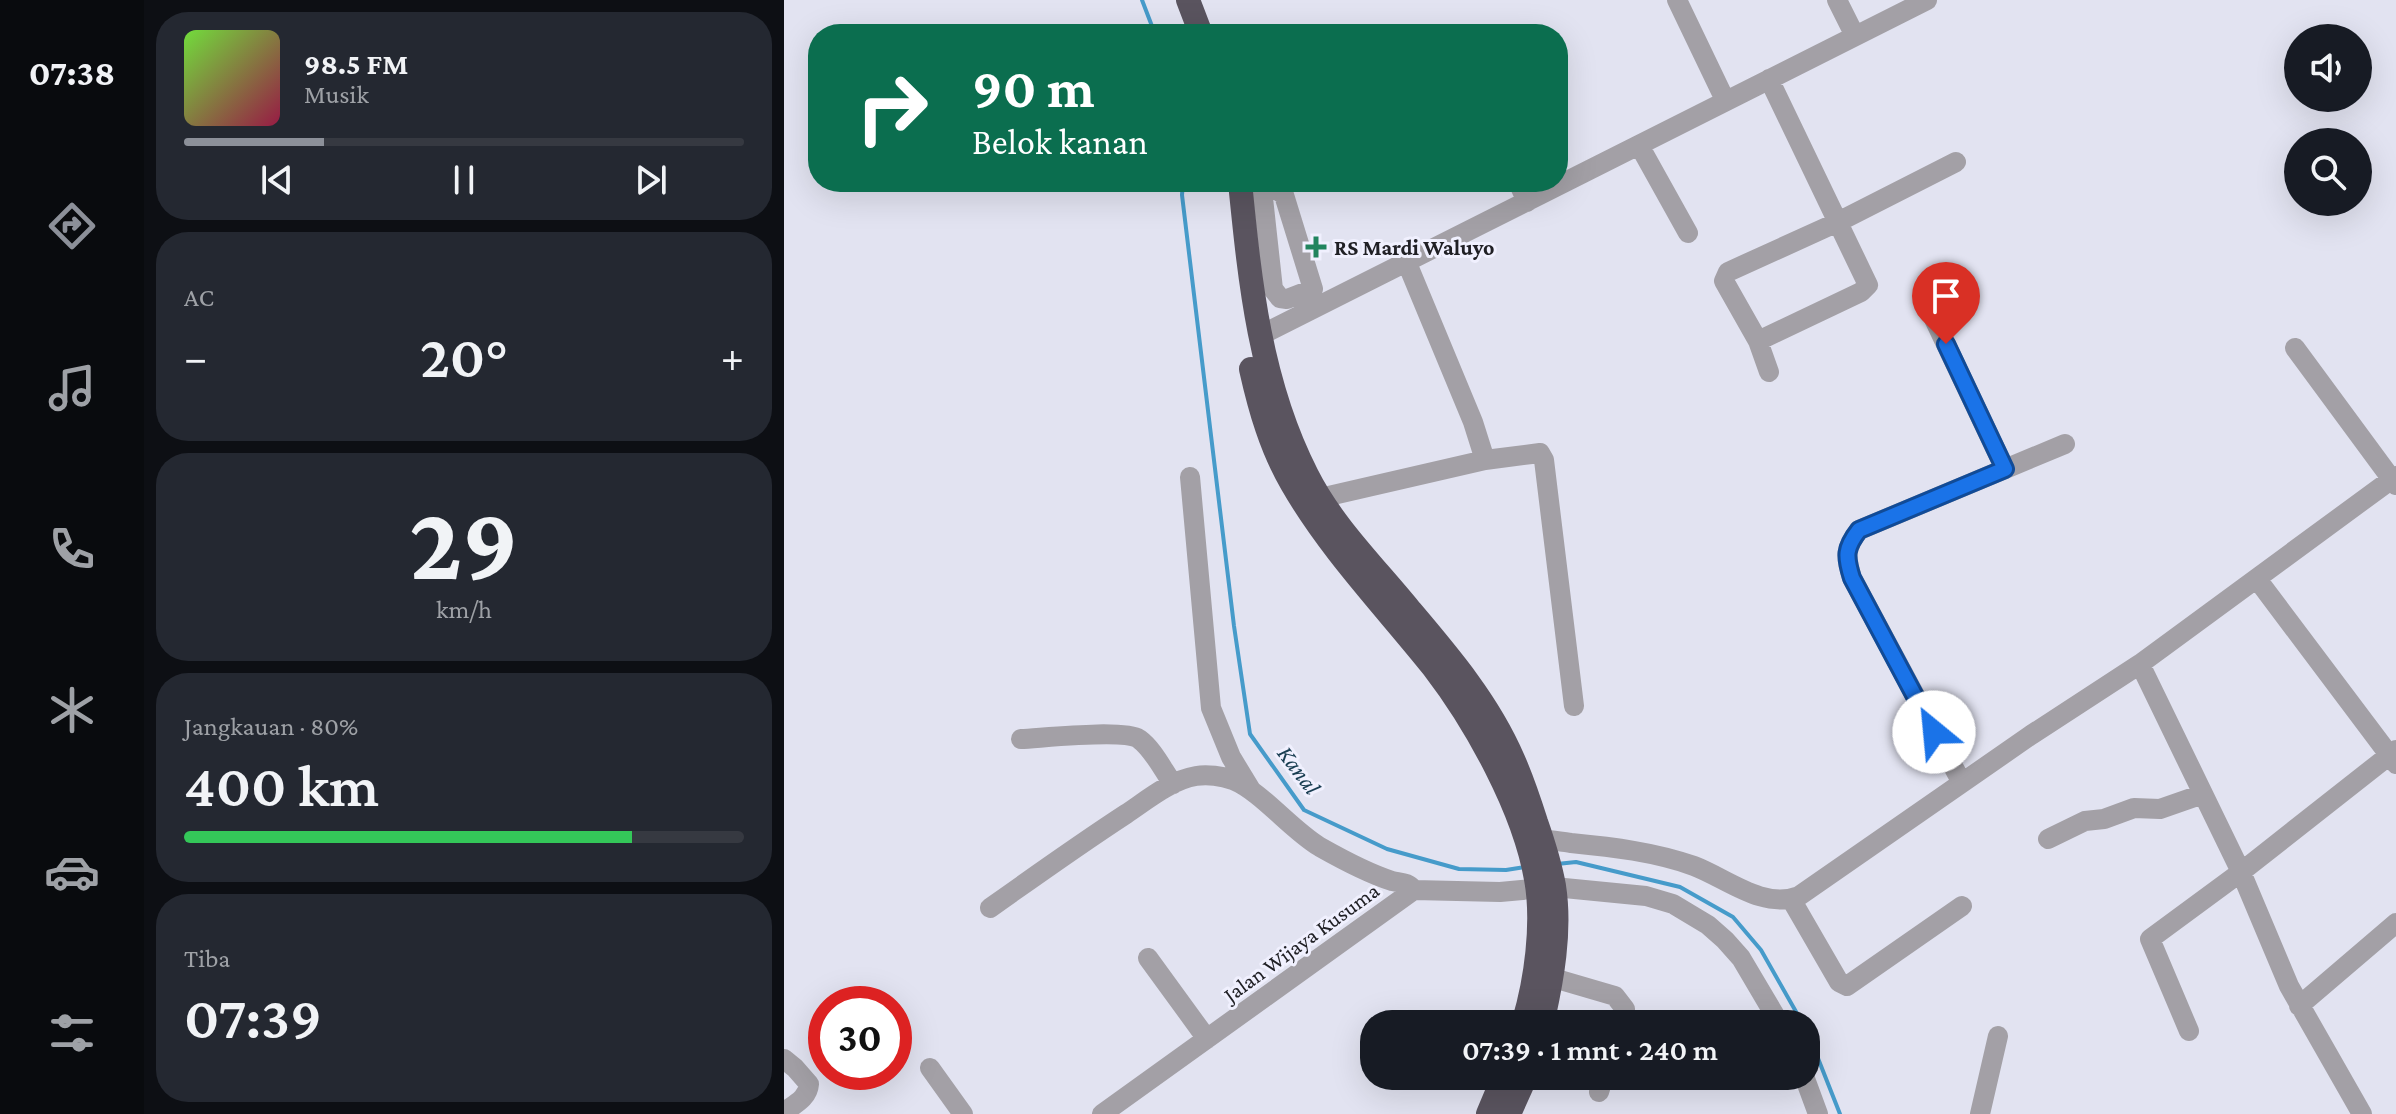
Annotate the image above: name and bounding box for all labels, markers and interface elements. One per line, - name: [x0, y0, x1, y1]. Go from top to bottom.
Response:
- map controls: [2284, 24, 2372, 216]
- button: sound: [2284, 24, 2372, 112]
- text: 98.5 FM: [304, 47, 408, 80]
- text: 07:38: [29, 53, 115, 93]
- icon: right: [840, 56, 944, 160]
- text: 90 m: [972, 57, 1095, 119]
- text: Musik: [304, 80, 369, 109]
- text: Belok kanan: [972, 122, 1148, 162]
- button: search: [2284, 128, 2372, 216]
- icon: previous: [255, 158, 299, 202]
- icon: pause: [442, 158, 486, 202]
- icon: next: [629, 158, 673, 202]
- icon: directions: [44, 198, 100, 254]
- place label: RS Mardi Waluyo: [1334, 235, 1494, 260]
- marker: RS Mardi Waluyo: [1305, 236, 1327, 258]
- pin: [1912, 262, 1980, 344]
- icon: arrive: [1924, 274, 1968, 318]
- text: AC: [184, 283, 214, 312]
- text: 20°: [420, 323, 508, 390]
- text: −: [184, 333, 207, 381]
- text: +: [721, 333, 744, 381]
- icon: music: [44, 360, 100, 416]
- text: 29: [409, 485, 519, 600]
- icon: phone: [44, 521, 100, 577]
- text: km/h: [436, 595, 492, 624]
- icon: climate: [44, 682, 100, 738]
- position arrow: [1892, 690, 1976, 774]
- text: Jangkauan · 80%: [184, 712, 358, 741]
- water label: Kanal: [1272, 740, 1327, 800]
- text: 400 km: [184, 752, 379, 819]
- icon: car: [44, 844, 100, 900]
- street label: Jalan Wijaya Kusuma: [1217, 878, 1384, 1008]
- text: Tiba: [184, 944, 230, 973]
- text: 07:39: [184, 984, 322, 1051]
- speed limit sign: 30: [808, 986, 912, 1090]
- icon: filters: [44, 1005, 100, 1061]
- text: 07:39 · 1 mnt · 240 m: [1462, 1033, 1718, 1066]

